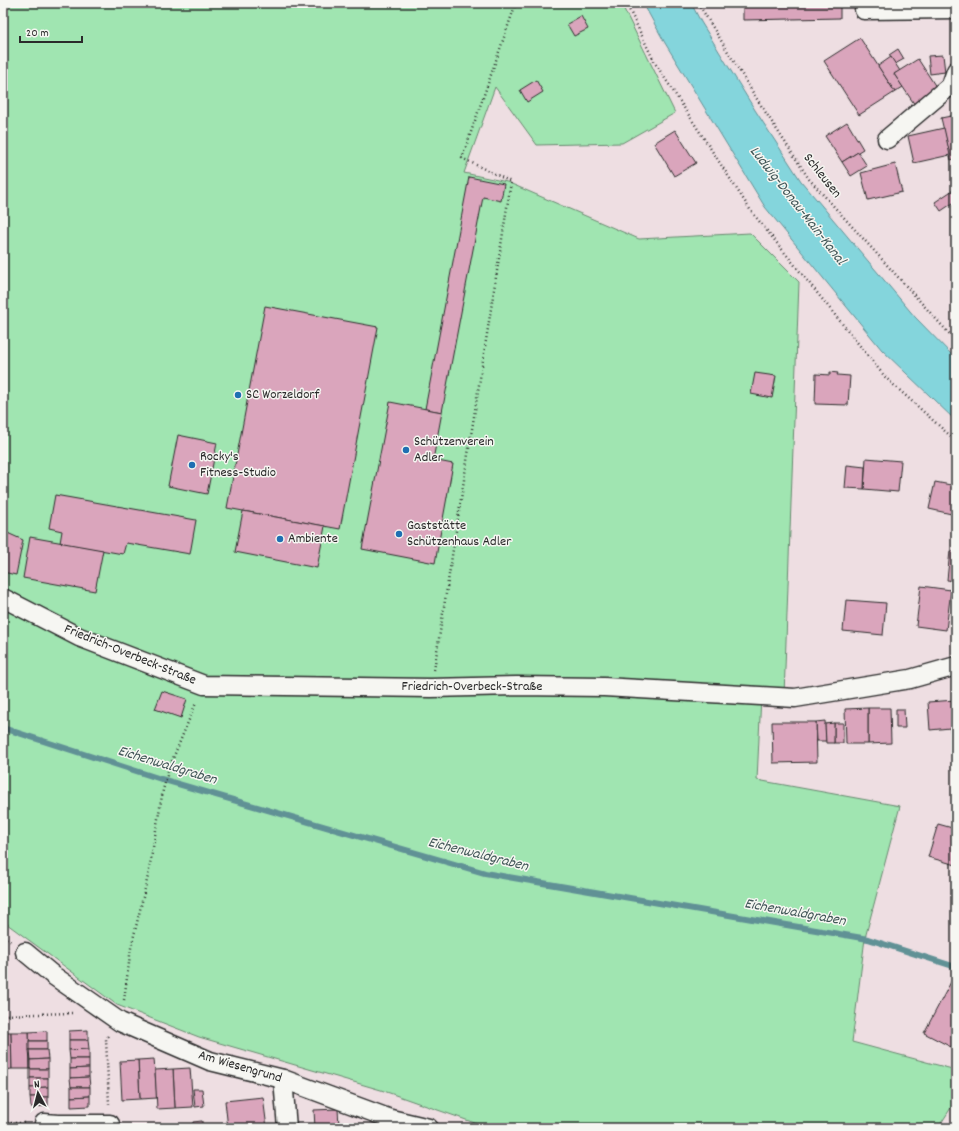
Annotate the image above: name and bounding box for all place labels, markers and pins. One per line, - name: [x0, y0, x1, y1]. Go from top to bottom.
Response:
- place label: SC Worzeldorf: [246, 385, 321, 405]
- marker: SC Worzeldorf: [233, 390, 243, 400]
- place label: Schützenverein Adler: [414, 432, 494, 468]
- marker: Schützenverein Adler: [401, 445, 411, 455]
- place label: Rocky's Fitness-Studio: [200, 447, 276, 483]
- marker: Rocky's Fitness-Studio: [187, 460, 197, 470]
- place label: Gaststätte Schützenhaus Adler: [407, 516, 512, 552]
- place label: Ambiente: [288, 529, 338, 549]
- marker: Gaststätte Schützenhaus Adler: [394, 529, 404, 539]
- marker: Ambiente: [275, 534, 285, 544]

